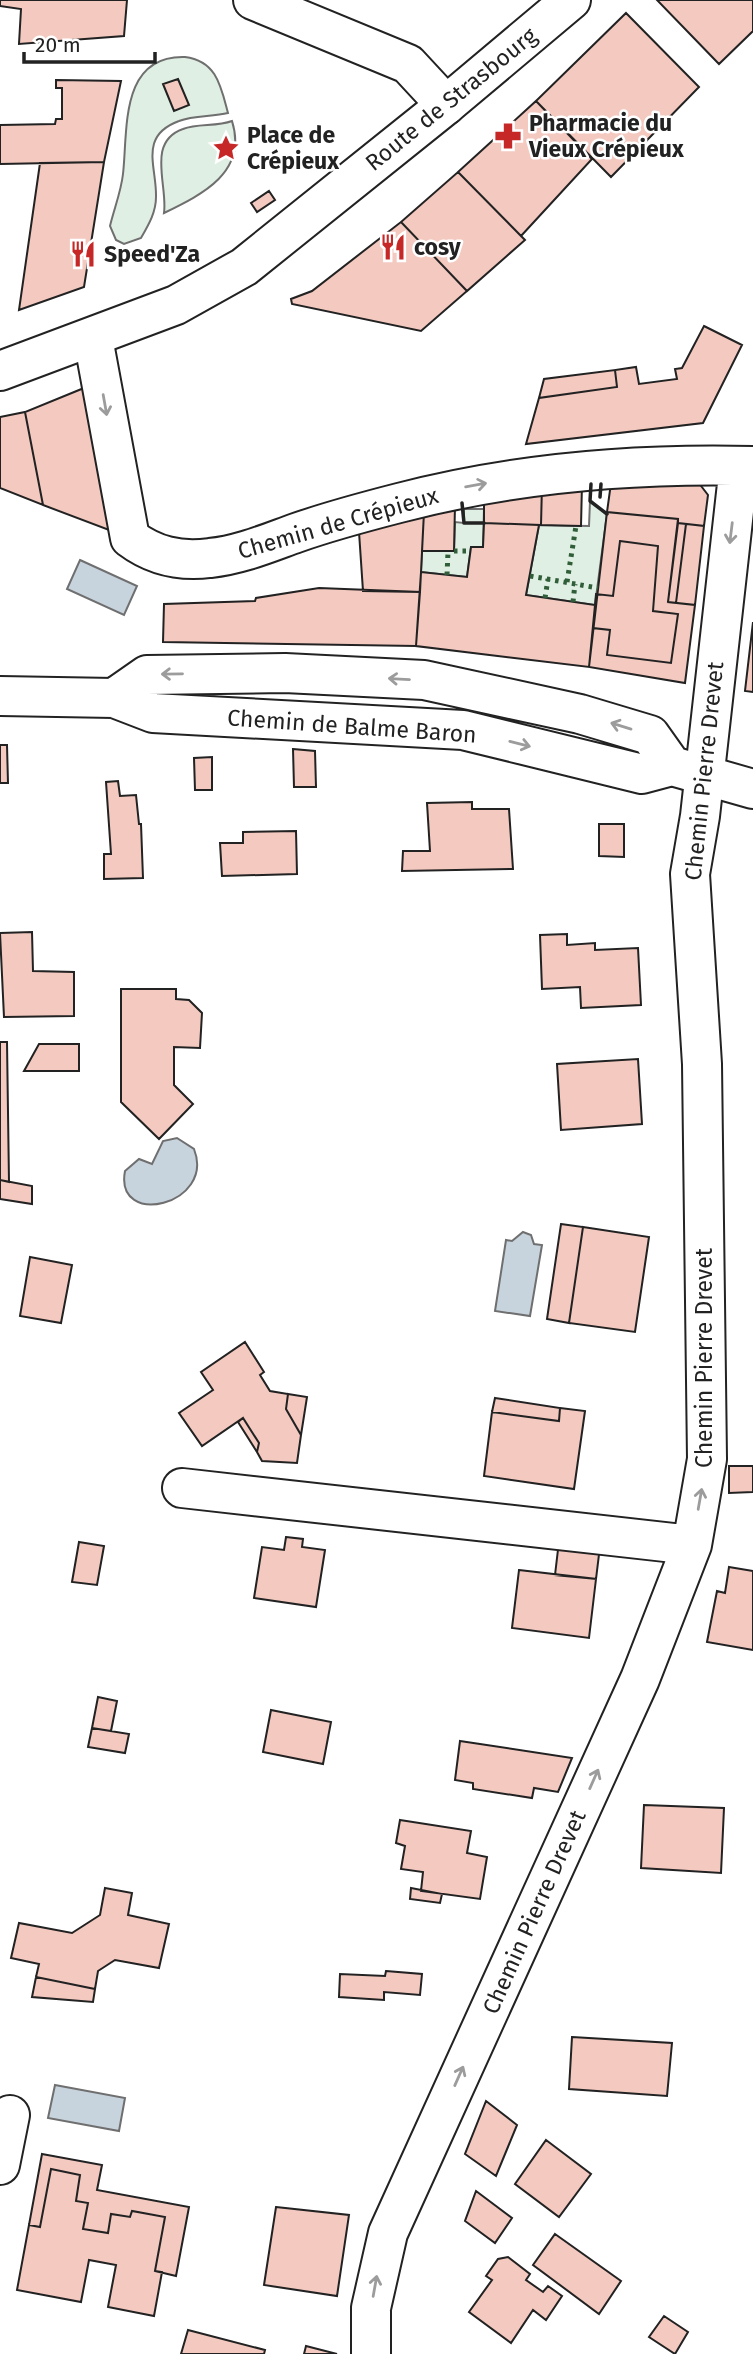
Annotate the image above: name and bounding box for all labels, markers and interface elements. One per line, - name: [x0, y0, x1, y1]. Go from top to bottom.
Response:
- scale bar: [24, 21, 156, 65]
- street label: Route de Strasbourg: [360, 21, 542, 177]
- text: 20 m: [35, 32, 81, 58]
- place label: Pharmacie du Vieux Crépieux: [528, 109, 684, 163]
- place label: Place de Crépieux: [247, 121, 339, 175]
- pharmacy icon: Pharmacie du Vieux Crépieux: [493, 121, 523, 151]
- place icon: Place de Crépieux: [211, 133, 241, 163]
- restaurant icon: cosy: [378, 232, 408, 262]
- place label: cosy: [414, 233, 462, 261]
- restaurant icon: Speed'Za: [68, 239, 98, 269]
- place label: Speed'Za: [104, 240, 200, 268]
- one-way arrow: [99, 393, 112, 416]
- one-way arrow: [464, 478, 487, 491]
- street label: Chemin de Crépieux: [235, 481, 442, 565]
- one-way arrow: [725, 522, 738, 544]
- street label: Chemin Pierre Drevet: [679, 659, 729, 882]
- one-way arrow: [160, 668, 183, 681]
- one-way arrow: [388, 672, 411, 685]
- street label: Chemin de Balme Baron: [226, 703, 478, 749]
- one-way arrow: [610, 719, 632, 732]
- one-way arrow: [508, 738, 531, 751]
- street label: Chemin Pierre Drevet: [690, 1247, 718, 1468]
- one-way arrow: [694, 1488, 707, 1511]
- one-way arrow: [588, 1769, 601, 1790]
- street label: Chemin Pierre Drevet: [476, 1805, 592, 2018]
- one-way arrow: [453, 2065, 466, 2087]
- one-way arrow: [369, 2275, 382, 2298]

